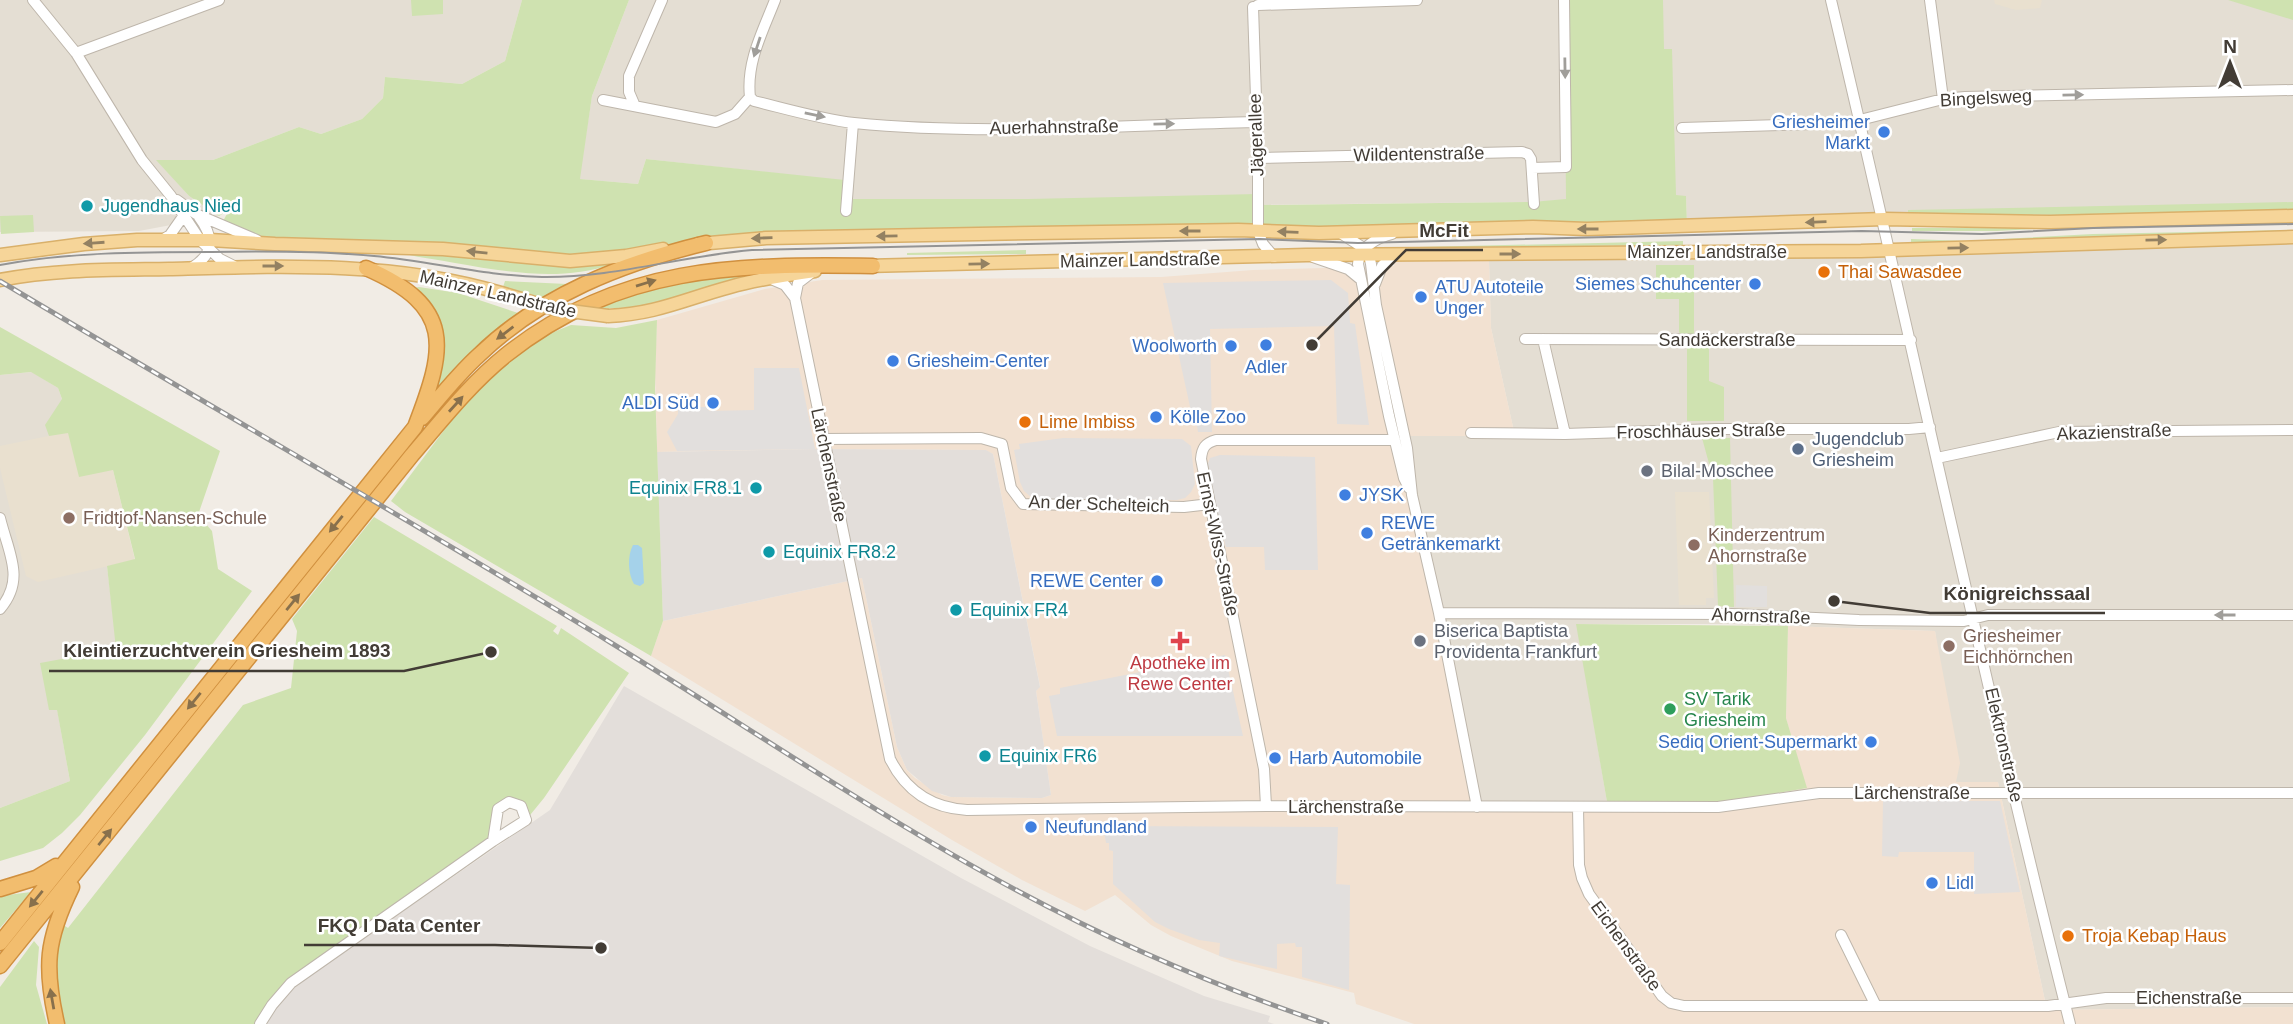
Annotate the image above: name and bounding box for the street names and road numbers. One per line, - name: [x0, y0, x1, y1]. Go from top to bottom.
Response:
- street label: Bingelsweg: [1940, 86, 2032, 110]
- street label: Jägerallee: [1245, 93, 1267, 177]
- street label: Auerhahnstraße: [989, 116, 1119, 138]
- street label: Wildentenstraße: [1353, 143, 1485, 165]
- street label: Mainzer Landstraße: [1627, 242, 1787, 262]
- street label: Mainzer Landstraße: [1060, 249, 1220, 271]
- street label: Mainzer Landstraße: [418, 266, 578, 322]
- street label: Sandäckerstraße: [1658, 330, 1796, 350]
- street label: Lärchenstraße: [807, 406, 851, 524]
- street label: Froschhäuser Straße: [1616, 420, 1786, 442]
- street label: Akazienstraße: [2056, 420, 2172, 444]
- street label: Ernst-Wiss-Straße: [1193, 470, 1243, 618]
- street label: An der Schelteich: [1028, 492, 1170, 516]
- street label: Ahornstraße: [1711, 604, 1811, 628]
- street label: Elektronstraße: [1981, 686, 2027, 804]
- street label: Lärchenstraße: [1854, 783, 1970, 803]
- street label: Lärchenstraße: [1288, 797, 1404, 817]
- street label: Eichenstraße: [1587, 897, 1665, 995]
- street label: Eichenstraße: [2136, 988, 2242, 1008]

